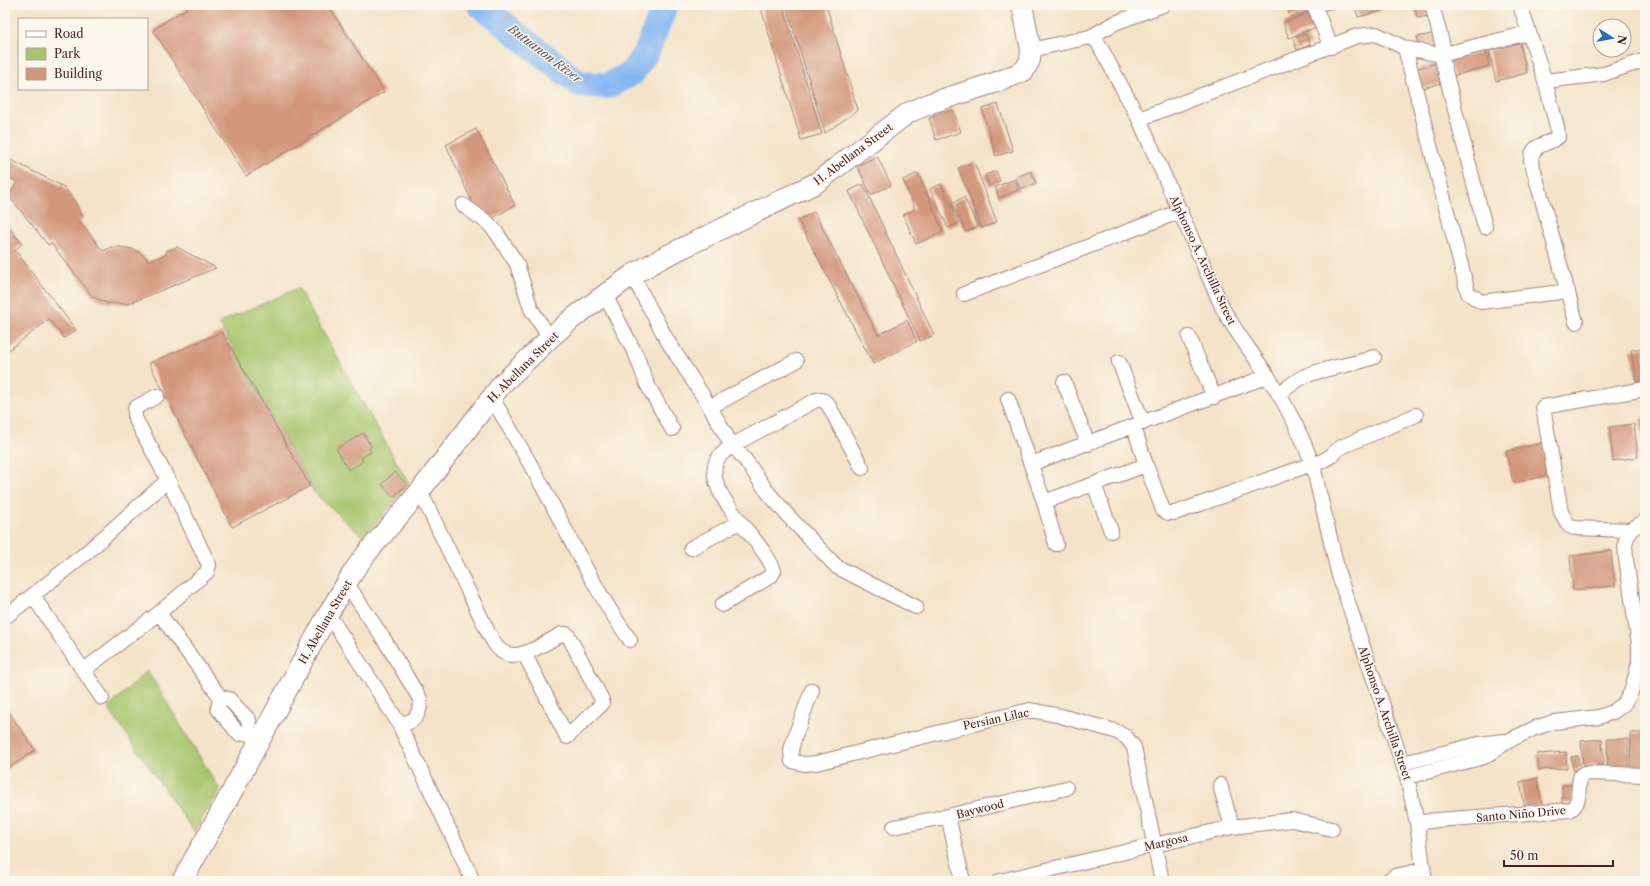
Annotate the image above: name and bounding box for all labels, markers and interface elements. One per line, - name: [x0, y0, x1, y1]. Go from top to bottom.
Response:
- legend: [18, 18, 148, 90]
- north arrow: [1592, 18, 1632, 58]
- water label: Butuanon River: [505, 20, 586, 87]
- text: Road: [54, 26, 84, 41]
- text: N: [1614, 34, 1630, 46]
- text: Park: [54, 46, 81, 61]
- text: Building: [54, 66, 102, 81]
- street label: H. Abellana Street: [811, 120, 895, 188]
- street label: Alphonso A. Archilla Street: [1166, 192, 1239, 327]
- street label: H. Abellana Street: [485, 328, 562, 405]
- street label: H. Abellana Street: [295, 577, 355, 667]
- street label: Alphonso A. Archilla Street: [1355, 643, 1415, 782]
- street label: Persian Lilac: [962, 705, 1030, 733]
- street label: Baywood: [955, 796, 1005, 822]
- street label: Santo Niño Drive: [1475, 803, 1567, 825]
- street label: Margosa: [1143, 830, 1189, 854]
- scale bar: [1504, 842, 1613, 868]
- text: 50 m: [1510, 848, 1539, 863]

